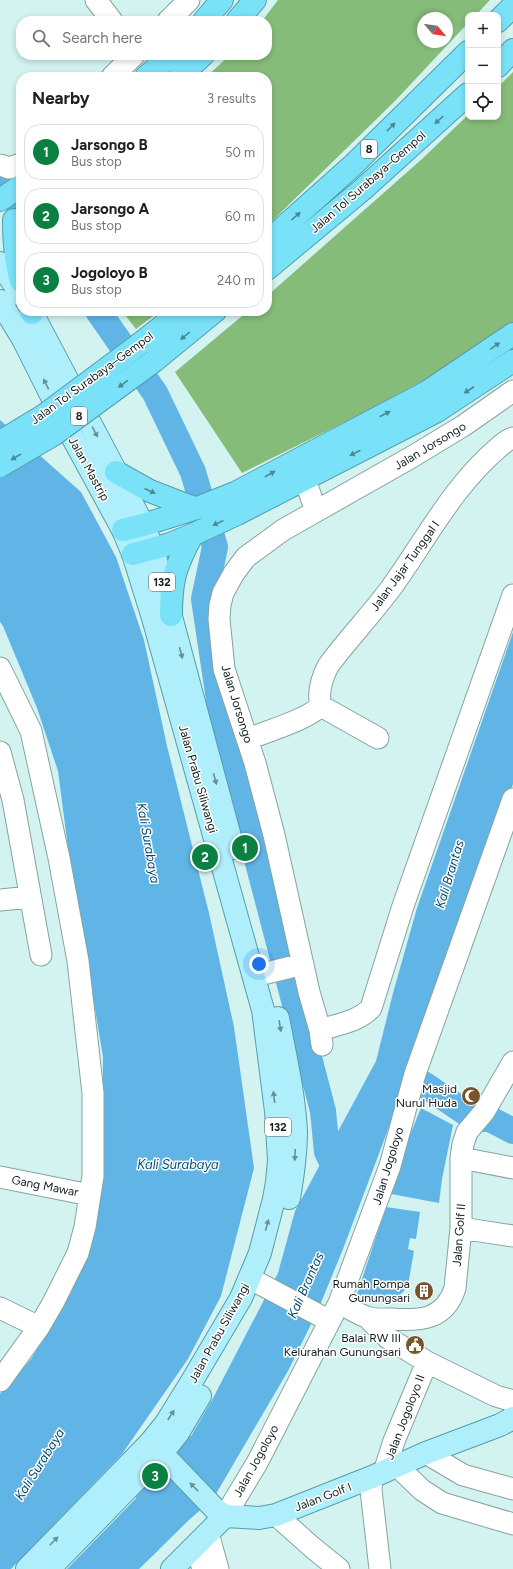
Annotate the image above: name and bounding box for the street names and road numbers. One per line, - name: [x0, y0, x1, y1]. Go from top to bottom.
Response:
- street label: Jalan Tol Surabaya–Gempol: [308, 128, 428, 236]
- road number: 8: [361, 140, 377, 158]
- street label: Jalan Tol Surabaya–Gempol: [28, 329, 156, 427]
- road number: 8: [71, 407, 87, 425]
- street label: Jalan Jorsongo: [392, 419, 468, 473]
- street label: Jalan Mastrip: [66, 435, 112, 503]
- street label: Jalan Jajar Tunggal I: [368, 518, 442, 614]
- road number: 132: [149, 573, 175, 591]
- street label: Jalan Jorsongo: [218, 663, 256, 745]
- street label: Jalan Prabu Siliwangi: [176, 723, 220, 835]
- road number: 132: [265, 1118, 291, 1136]
- street label: Jalan Jogoloyo: [370, 1125, 406, 1207]
- street label: Gang Mawar: [10, 1173, 80, 1199]
- street label: Jalan Golf II: [450, 1203, 468, 1267]
- street label: Jalan Prabu Siliwangi: [186, 1281, 252, 1385]
- street label: Jalan Jogoloyo II: [382, 1373, 428, 1461]
- street label: Jalan Jogoloyo: [230, 1422, 282, 1500]
- street label: Jalan Golf I: [292, 1480, 354, 1514]

